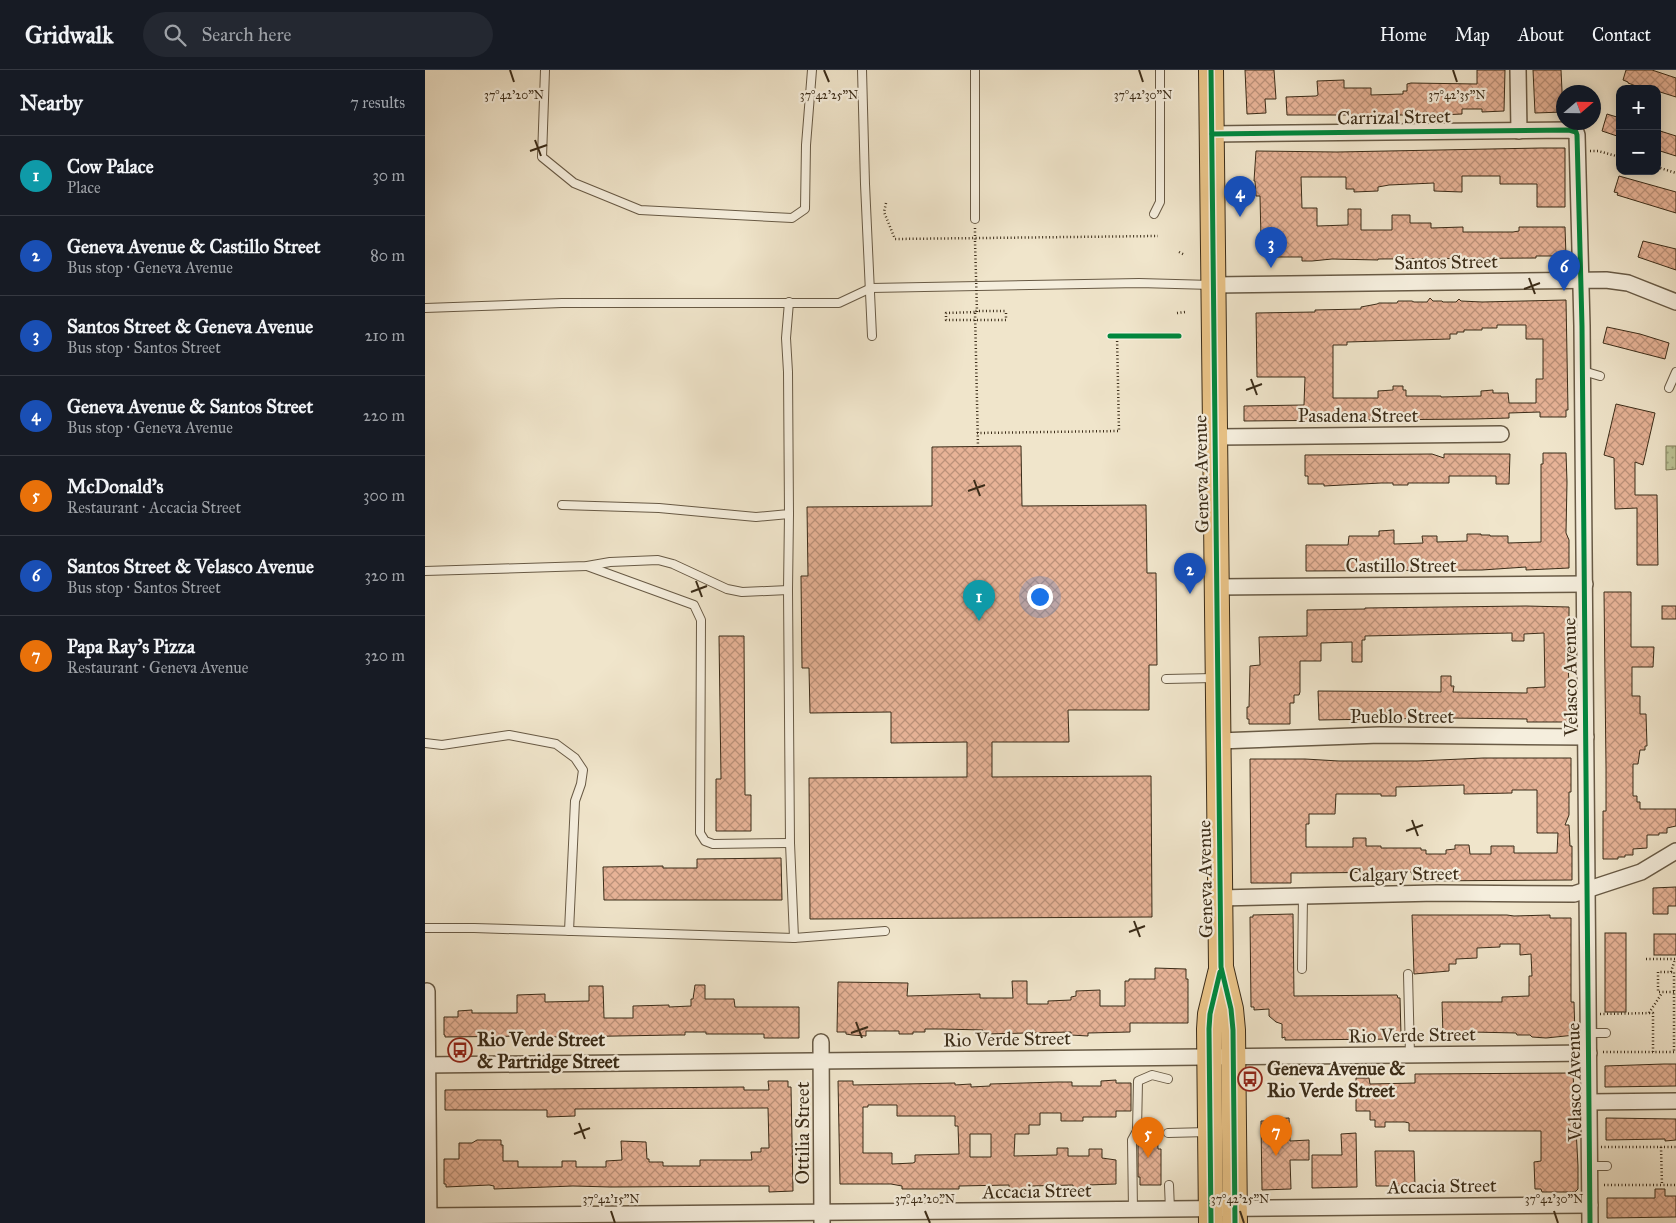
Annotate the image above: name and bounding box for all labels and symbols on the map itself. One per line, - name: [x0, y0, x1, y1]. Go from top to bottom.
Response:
- north arrow: [1556, 85, 1601, 130]
- text: 37°42'20"N: [484, 88, 544, 102]
- text: 37°42'25"N: [800, 88, 858, 102]
- text: 37°42'30"N: [1114, 88, 1172, 102]
- text: 37°42'35"N: [1428, 88, 1486, 102]
- street label: Carrizal Street: [1337, 105, 1451, 129]
- pin: 4: [1224, 176, 1256, 217]
- pin: 3: [1255, 227, 1287, 268]
- street label: Santos Street: [1394, 250, 1498, 274]
- pin: 6: [1548, 250, 1580, 291]
- street label: Pasadena Street: [1298, 404, 1419, 427]
- street label: Geneva Avenue: [1188, 415, 1214, 533]
- pin: 2: [1174, 553, 1206, 594]
- street label: Castillo Street: [1345, 554, 1457, 577]
- pin: 1: [963, 580, 995, 621]
- your location: [1027, 584, 1053, 610]
- street label: Velasco Avenue: [1557, 617, 1583, 738]
- street label: Pueblo Street: [1350, 705, 1454, 728]
- street label: Geneva Avenue: [1192, 820, 1218, 938]
- street label: Calgary Street: [1349, 862, 1460, 887]
- street label: Rio Verde Street: [1348, 1022, 1476, 1048]
- street label: Velasco Avenue: [1561, 1022, 1587, 1143]
- street label: Rio Verde Street: [943, 1026, 1071, 1052]
- place label: Rio Verde Street & Partridge Street: [477, 1028, 620, 1074]
- bus stop icon: Rio Verde Street & Partridge Street: [447, 1037, 473, 1063]
- place label: Geneva Avenue & Rio Verde Street: [1267, 1057, 1405, 1102]
- bus stop icon: Geneva Avenue & Rio Verde Street: [1237, 1066, 1263, 1092]
- street label: Ottilia Street: [791, 1081, 814, 1184]
- pin: 7: [1260, 1115, 1292, 1156]
- pin: 5: [1132, 1117, 1164, 1158]
- street label: Accacia Street: [1386, 1174, 1497, 1198]
- street label: Accacia Street: [981, 1179, 1092, 1203]
- text: 37°42'15"N: [582, 1192, 640, 1206]
- text: 37°42'20"N: [895, 1192, 955, 1206]
- text: 37°42'25"N: [1211, 1192, 1269, 1206]
- text: 37°42'30"N: [1525, 1192, 1583, 1206]

